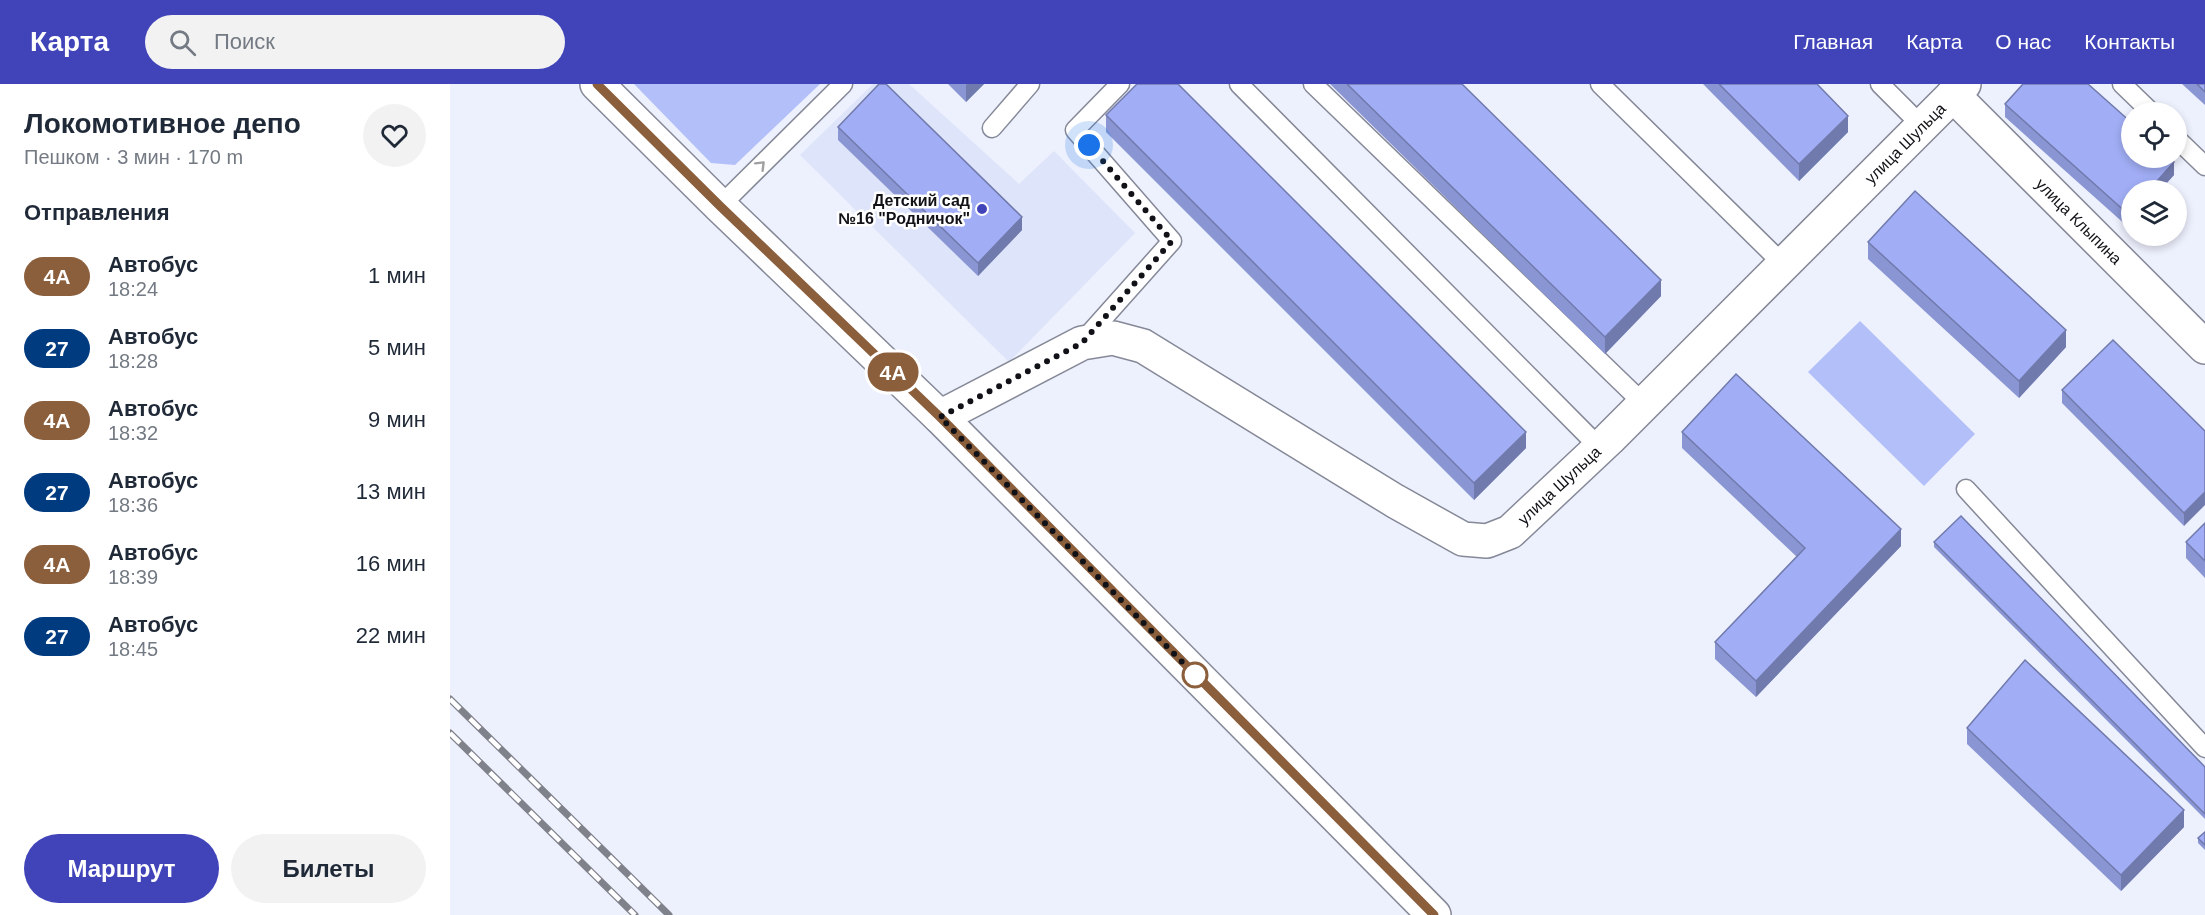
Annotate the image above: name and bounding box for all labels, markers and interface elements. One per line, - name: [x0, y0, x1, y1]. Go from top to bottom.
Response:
- search box: [145, 15, 565, 69]
- text: Карта: [30, 26, 109, 57]
- icon: search: [166, 26, 199, 59]
- text: Поиск: [214, 29, 275, 54]
- text: Главная: [1793, 30, 1873, 53]
- text: Карта: [1906, 30, 1962, 53]
- text: О нас: [1995, 30, 2051, 53]
- text: Контакты: [2084, 30, 2175, 53]
- street label: улица Шульца: [1862, 100, 1949, 187]
- map controls: [2121, 102, 2187, 246]
- button: locate: [2121, 102, 2187, 168]
- button: heart: [363, 104, 426, 167]
- text: Локомотивное депо: [24, 108, 301, 139]
- your location: [1074, 130, 1104, 160]
- text: Пешком · 3 мин · 170 m: [24, 146, 243, 168]
- one-way arrow: [755, 161, 765, 172]
- street label: улица Клыпина: [2032, 175, 2125, 268]
- button: layers: [2121, 180, 2187, 246]
- place label: Детский сад №16 "Родничок": [838, 192, 970, 227]
- text: Отправления: [24, 200, 170, 225]
- marker: Детский сад №16 "Родничок": [975, 202, 989, 216]
- text: Автобус: [108, 252, 198, 277]
- text: 1 мин: [368, 263, 426, 288]
- text: 4А: [44, 265, 70, 288]
- text: 18:24: [108, 278, 158, 300]
- text: Автобус: [108, 324, 198, 349]
- text: 5 мин: [368, 335, 426, 360]
- text: 27: [45, 337, 69, 360]
- text: 18:28: [108, 350, 158, 372]
- line badge: 4А: [866, 352, 920, 392]
- text: 4А: [880, 361, 906, 384]
- text: Автобус: [108, 396, 198, 421]
- text: 9 мин: [368, 407, 426, 432]
- text: 4А: [44, 409, 70, 432]
- text: 18:32: [108, 422, 158, 444]
- street label: улица Шульца: [1515, 443, 1604, 528]
- text: Автобус: [108, 468, 198, 493]
- text: 13 мин: [356, 479, 426, 504]
- text: 27: [45, 481, 69, 504]
- text: 18:36: [108, 494, 158, 516]
- text: Автобус: [108, 540, 198, 565]
- text: 16 мин: [356, 551, 426, 576]
- text: 4А: [44, 553, 70, 576]
- text: 18:39: [108, 566, 158, 588]
- text: Автобус: [108, 612, 198, 637]
- text: 22 мин: [356, 623, 426, 648]
- text: 27: [45, 625, 69, 648]
- text: 18:45: [108, 638, 158, 660]
- unlabelled marker: [1182, 662, 1208, 688]
- button: Маршрут: [24, 834, 219, 903]
- button: Билеты: [231, 834, 426, 903]

